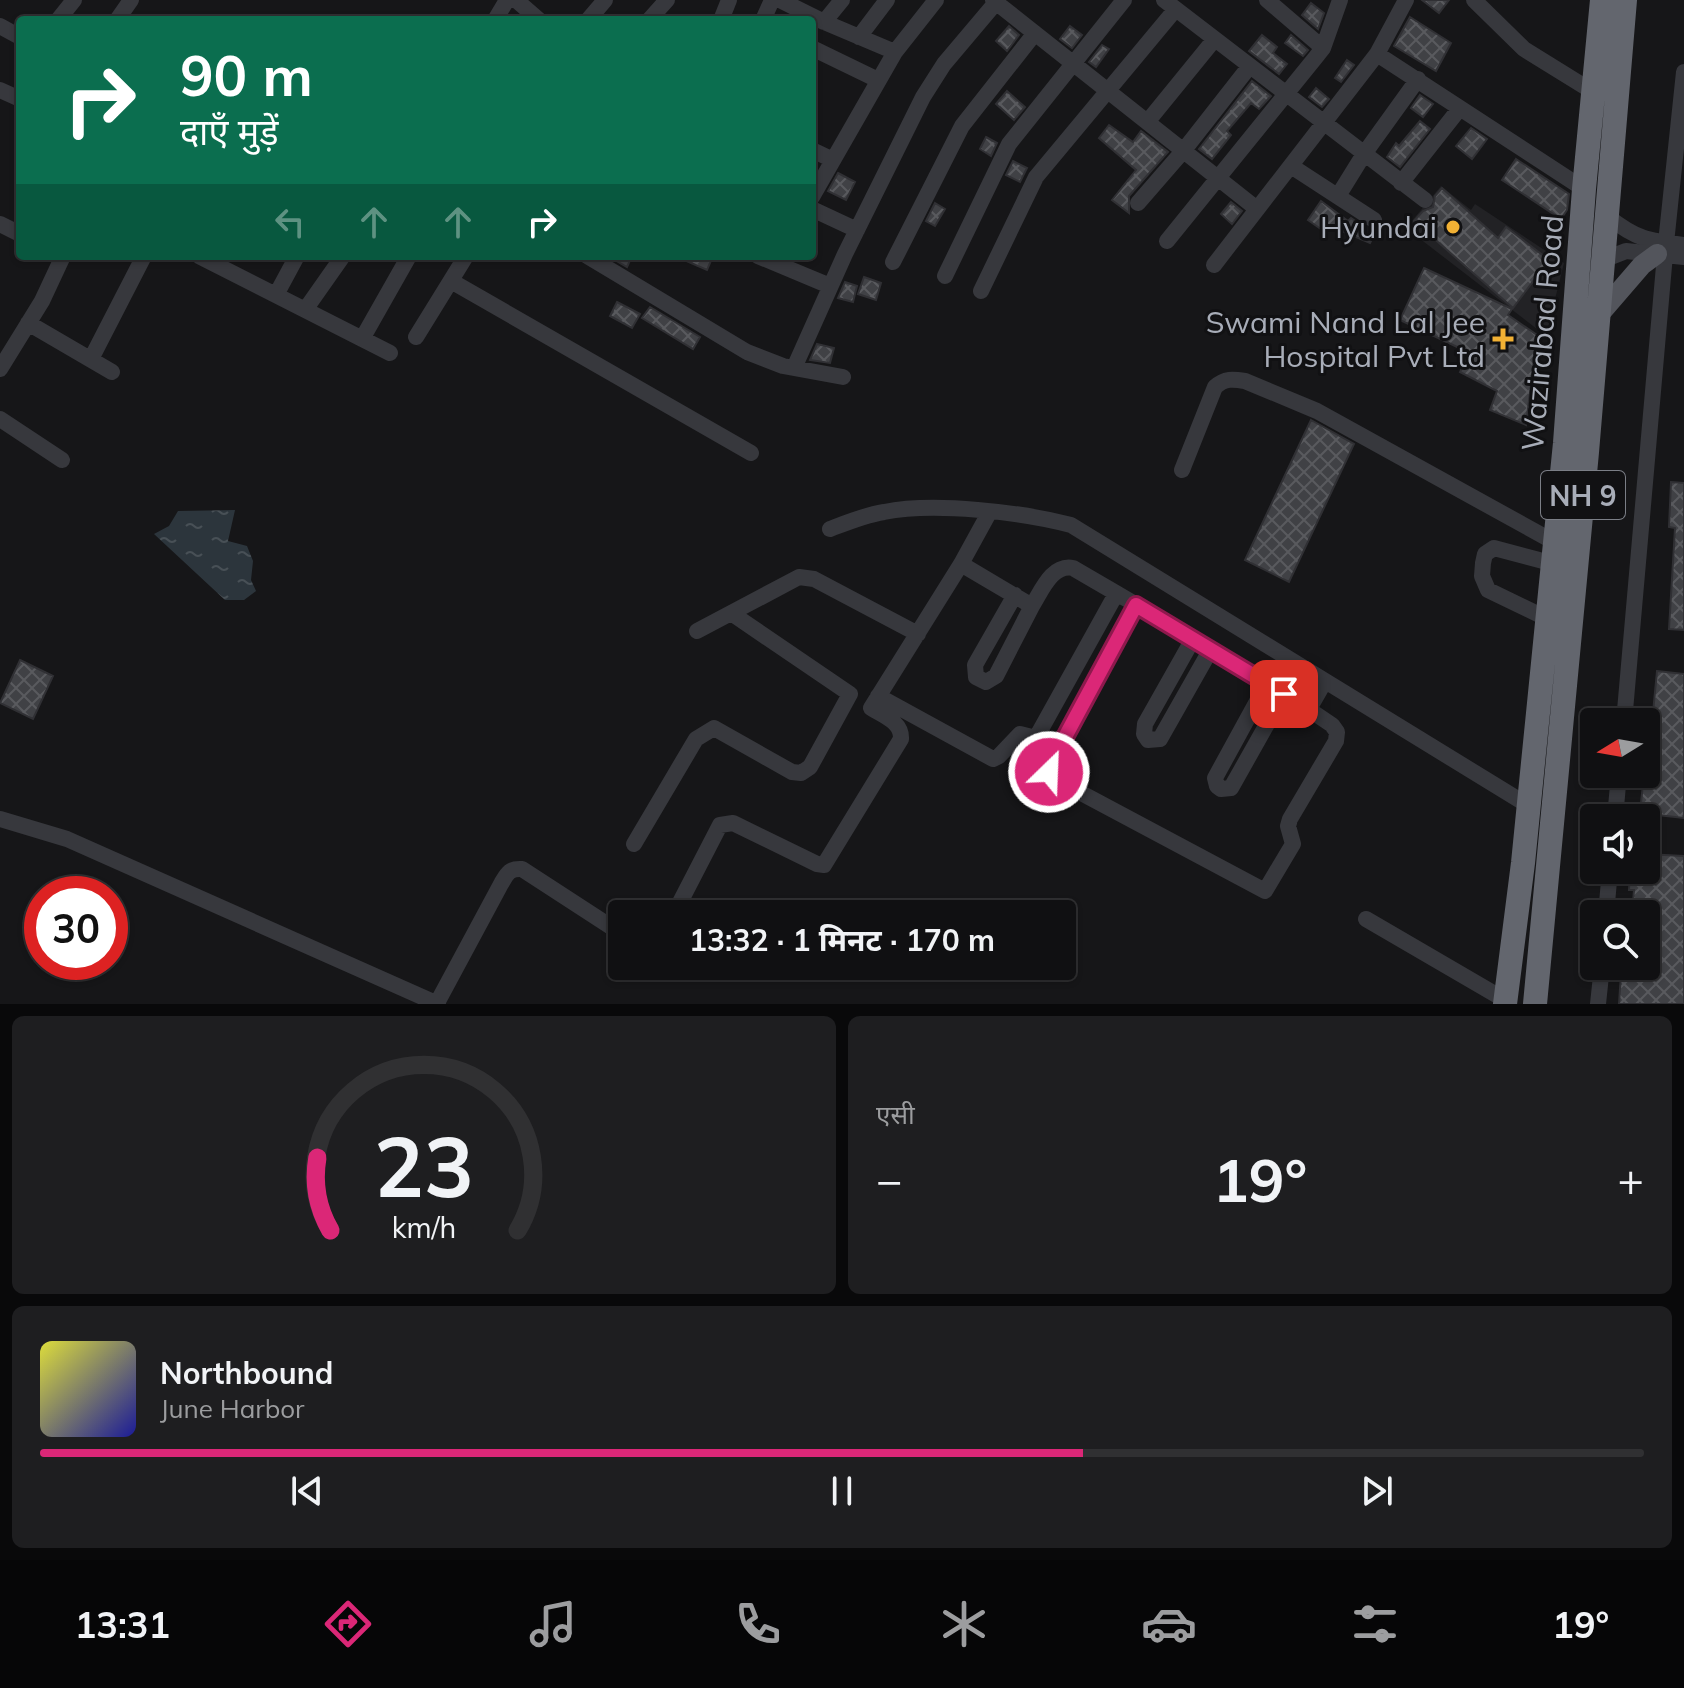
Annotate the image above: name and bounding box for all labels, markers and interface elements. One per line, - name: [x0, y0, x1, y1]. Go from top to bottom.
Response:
- text: 90 m: [180, 40, 313, 110]
- icon: right: [48, 48, 152, 152]
- text: दाएँ मुड़ें: [180, 109, 279, 154]
- icon: left: [268, 200, 312, 244]
- icon: ahead: [352, 200, 396, 244]
- icon: ahead: [436, 200, 480, 244]
- icon: right: [520, 200, 564, 244]
- place label: Hyundai: [1320, 208, 1437, 246]
- street label: Wazirabad Road: [1513, 214, 1571, 452]
- marker: Hyundai: [1444, 218, 1462, 236]
- place label: Swami Nand Lal Jee Hospital Pvt Ltd: [1206, 303, 1485, 375]
- marker: Swami Nand Lal Jee Hospital Pvt Ltd: [1492, 328, 1514, 350]
- road number: NH 9: [1541, 471, 1625, 519]
- pin: [1250, 660, 1318, 728]
- icon: arrive: [1262, 672, 1306, 716]
- north arrow: [1580, 708, 1660, 788]
- map controls: [1580, 708, 1660, 980]
- position arrow: [1007, 730, 1091, 814]
- button: sound: [1580, 804, 1660, 884]
- speed limit sign: 30: [24, 876, 128, 980]
- button: search: [1580, 900, 1660, 980]
- text: 13:32 · 1 मिनट · 170 m: [689, 921, 995, 959]
- text: एसी: [876, 1098, 915, 1131]
- text: 23: [374, 1113, 474, 1218]
- text: 19°: [1213, 1142, 1307, 1217]
- text: −: [876, 1152, 902, 1207]
- text: +: [1618, 1152, 1644, 1207]
- text: km/h: [392, 1209, 456, 1245]
- text: Northbound: [160, 1354, 333, 1392]
- text: June Harbor: [160, 1392, 305, 1425]
- icon: previous: [285, 1469, 329, 1513]
- icon: pause: [820, 1469, 864, 1513]
- icon: next: [1355, 1469, 1399, 1513]
- icon: directions: [320, 1596, 376, 1652]
- icon: music: [525, 1596, 581, 1652]
- icon: phone: [730, 1596, 786, 1652]
- icon: climate: [936, 1596, 992, 1652]
- icon: car: [1141, 1596, 1197, 1652]
- icon: filters: [1347, 1596, 1403, 1652]
- text: 13:31: [75, 1602, 170, 1647]
- text: 19°: [1552, 1602, 1609, 1647]

